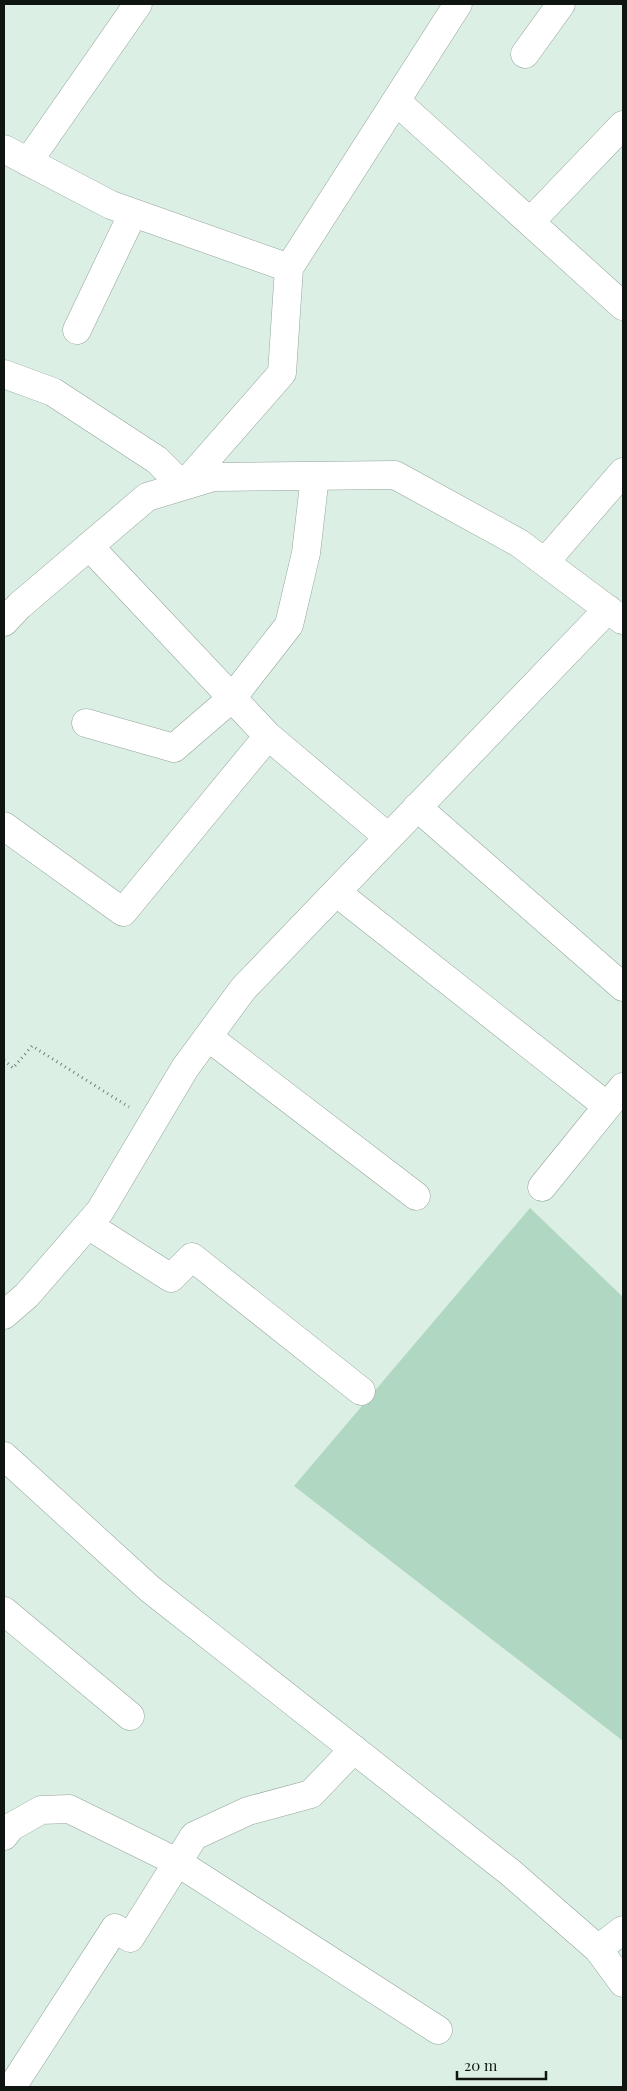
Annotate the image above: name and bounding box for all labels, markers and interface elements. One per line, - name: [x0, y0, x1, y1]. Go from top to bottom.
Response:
- scale bar: [457, 2048, 546, 2080]
- text: 20 m: [464, 2055, 498, 2075]

